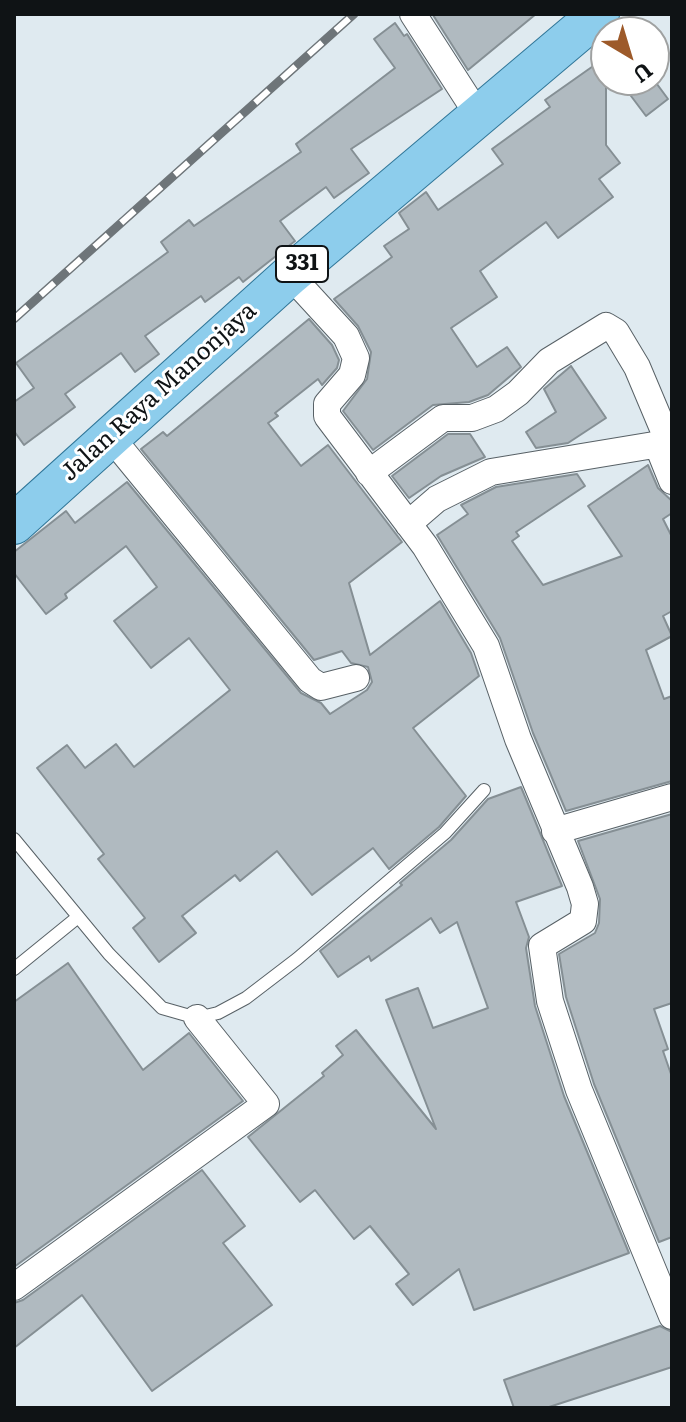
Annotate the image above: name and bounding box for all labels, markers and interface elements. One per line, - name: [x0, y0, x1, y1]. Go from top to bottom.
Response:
- north arrow: [590, 16, 670, 96]
- text: U: [627, 55, 661, 92]
- road number: 331: [276, 246, 328, 282]
- street label: Jalan Raya Manonjaya: [55, 297, 263, 487]

